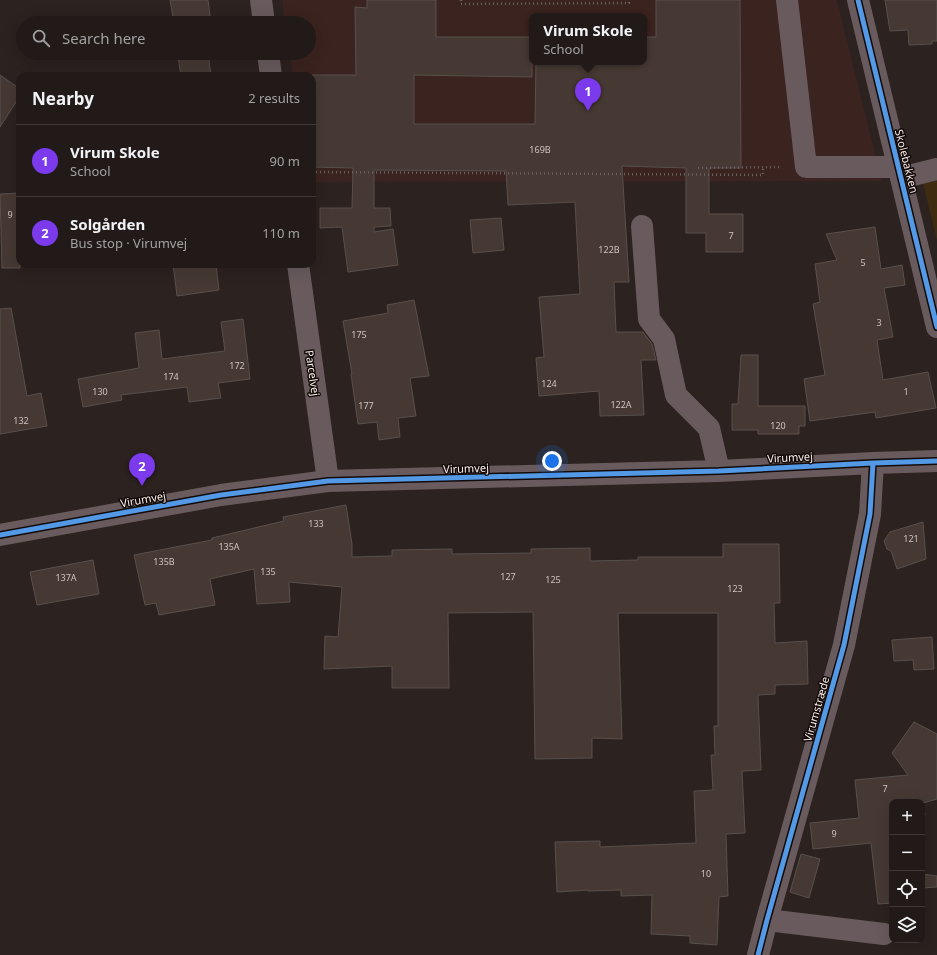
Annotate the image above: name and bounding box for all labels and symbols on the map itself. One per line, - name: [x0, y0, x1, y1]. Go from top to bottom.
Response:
- pin: 1: [575, 78, 601, 111]
- street label: Skolebakken: [892, 128, 922, 194]
- house number: 169B: [529, 143, 551, 156]
- house number: 9: [7, 208, 13, 221]
- house number: 7: [728, 229, 734, 242]
- house number: 122B: [598, 243, 620, 256]
- house number: 5: [860, 256, 866, 269]
- house number: 3: [876, 316, 882, 329]
- house number: 175: [351, 328, 367, 341]
- street label: Parcelvej: [302, 349, 324, 397]
- house number: 172: [229, 359, 245, 372]
- house number: 174: [163, 370, 179, 383]
- house number: 124: [541, 377, 557, 390]
- house number: 130: [92, 385, 108, 398]
- house number: 1: [903, 385, 909, 398]
- house number: 122A: [610, 398, 632, 411]
- house number: 177: [358, 399, 374, 412]
- house number: 132: [13, 414, 29, 427]
- house number: 120: [770, 419, 786, 432]
- street label: Virumvej: [767, 448, 813, 466]
- your location: [542, 451, 562, 471]
- pin: 2: [129, 453, 155, 486]
- street label: Virumvej: [443, 460, 489, 476]
- street label: Virumvej: [119, 488, 167, 510]
- house number: 133: [308, 517, 324, 530]
- house number: 121: [903, 532, 919, 545]
- house number: 135A: [218, 540, 240, 553]
- house number: 135B: [153, 555, 175, 568]
- house number: 135: [260, 565, 276, 578]
- house number: 127: [500, 570, 516, 583]
- house number: 137A: [55, 571, 77, 584]
- house number: 125: [545, 573, 561, 586]
- house number: 123: [727, 582, 743, 595]
- street label: Virumstræde: [800, 675, 832, 743]
- house number: 7: [882, 782, 888, 795]
- house number: 9: [831, 827, 837, 840]
- house number: 10: [701, 867, 711, 880]

